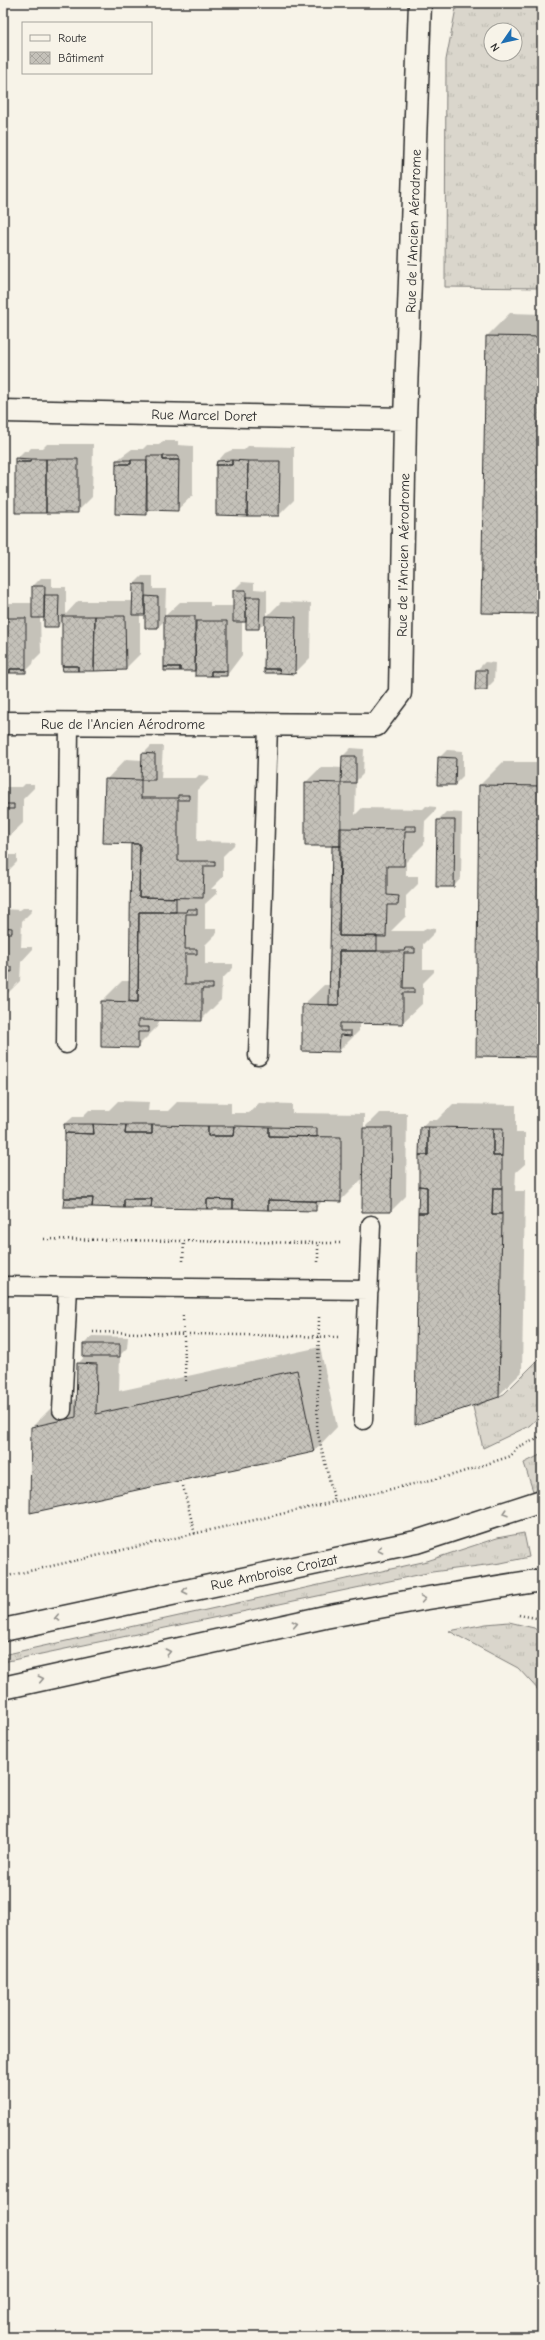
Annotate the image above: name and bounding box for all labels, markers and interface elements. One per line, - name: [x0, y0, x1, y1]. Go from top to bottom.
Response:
- legend: [22, 22, 152, 74]
- north arrow: [483, 22, 523, 62]
- text: Route: [58, 31, 87, 45]
- text: N: [488, 41, 503, 54]
- text: Bâtiment: [58, 51, 104, 65]
- street label: Rue de l'Ancien Aérodrome: [402, 149, 425, 313]
- street label: Rue Marcel Doret: [151, 406, 258, 425]
- street label: Rue de l'Ancien Aérodrome: [394, 473, 413, 637]
- street label: Rue de l'Ancien Aérodrome: [41, 716, 205, 733]
- one-way arrow: [502, 1509, 509, 1517]
- one-way arrow: [377, 1545, 383, 1553]
- street label: Rue Ambroise Croizat: [209, 1551, 340, 1594]
- one-way arrow: [181, 1587, 188, 1595]
- one-way arrow: [420, 1595, 426, 1604]
- one-way arrow: [54, 1614, 61, 1622]
- one-way arrow: [292, 1620, 298, 1628]
- one-way arrow: [165, 1648, 171, 1656]
- one-way arrow: [38, 1676, 44, 1684]

